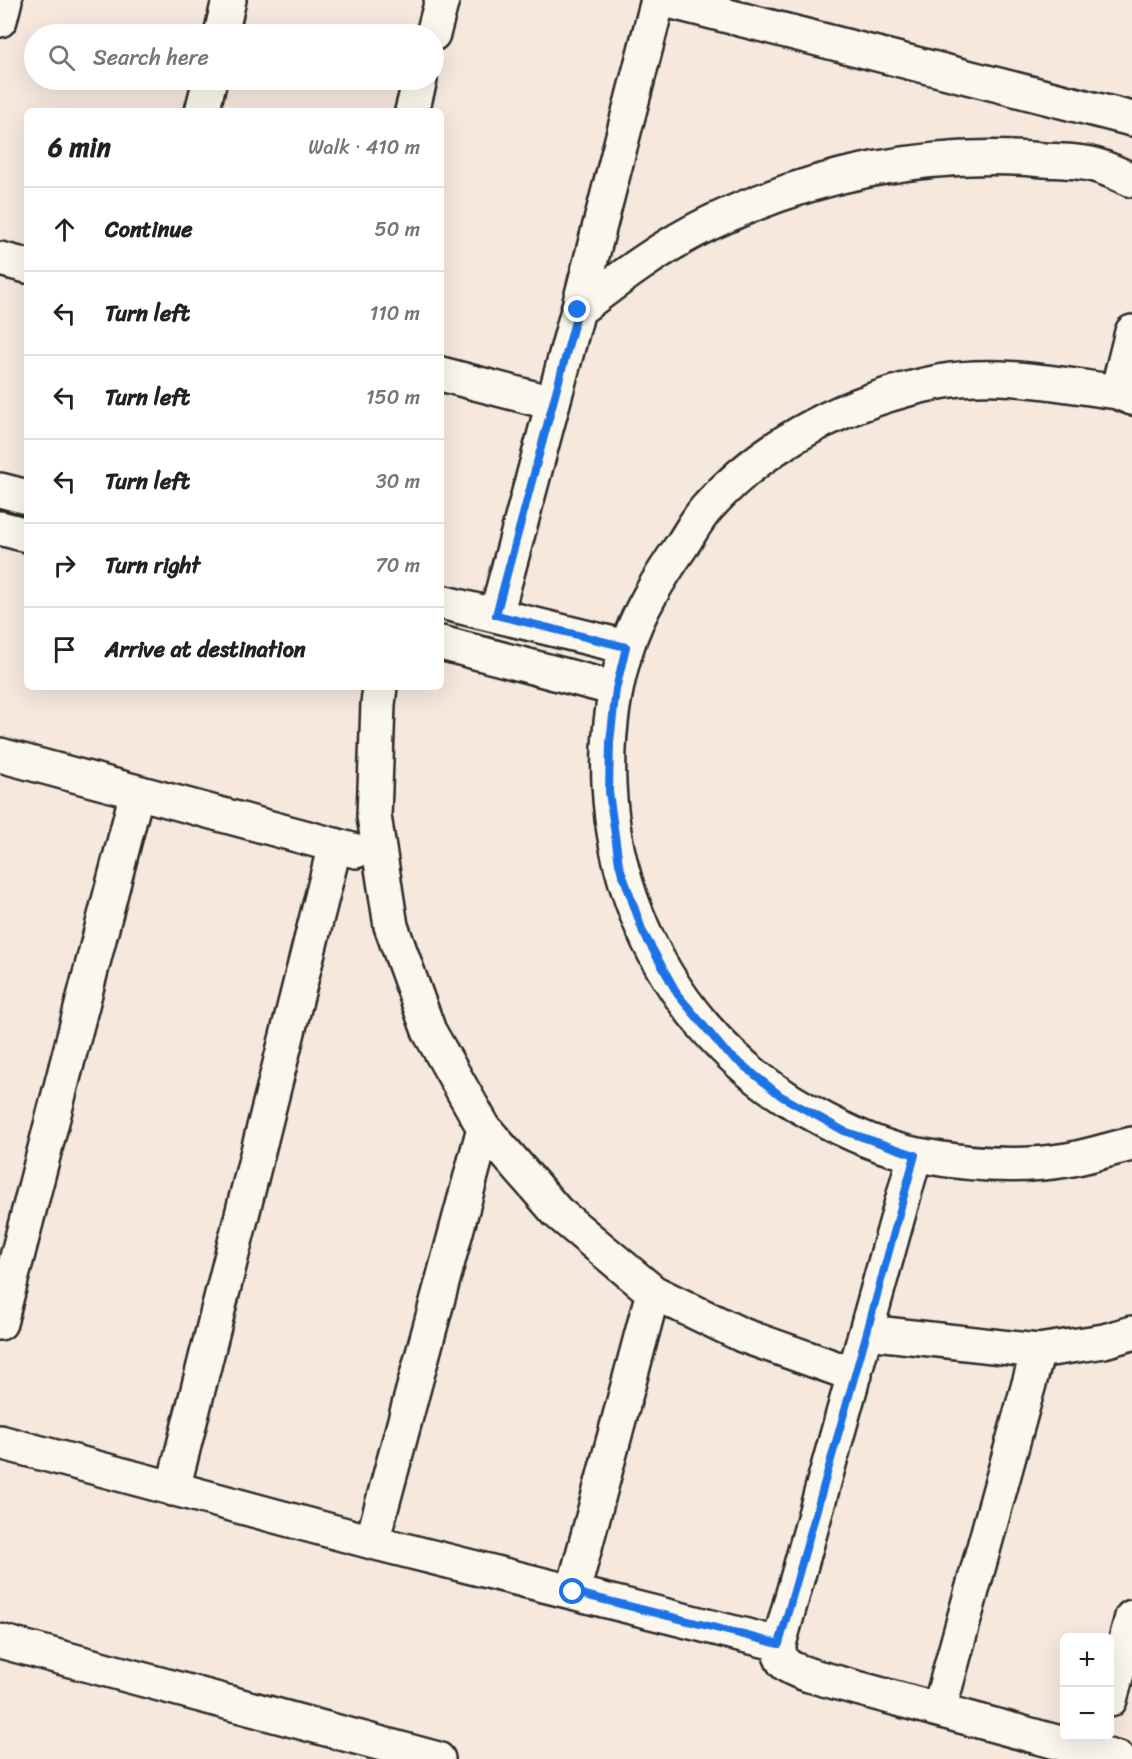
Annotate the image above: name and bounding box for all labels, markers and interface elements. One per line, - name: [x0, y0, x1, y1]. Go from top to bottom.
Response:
- search box: [24, 24, 444, 90]
- text: Search here: [93, 38, 209, 77]
- icon: search: [45, 41, 78, 74]
- text: 6 min: [48, 124, 111, 170]
- text: Walk · 410 m: [308, 130, 420, 165]
- text: Continue: [105, 210, 193, 249]
- text: 50 m: [375, 212, 420, 247]
- icon: ahead: [48, 213, 81, 246]
- text: Turn left: [105, 294, 190, 333]
- text: 110 m: [370, 296, 420, 331]
- route end: [564, 296, 590, 322]
- icon: left: [48, 297, 81, 330]
- text: Turn left: [105, 378, 190, 417]
- text: 150 m: [366, 380, 420, 415]
- icon: left: [48, 381, 81, 414]
- text: Turn left: [105, 462, 190, 501]
- text: 30 m: [376, 464, 420, 499]
- icon: left: [48, 465, 81, 498]
- text: Turn right: [105, 546, 200, 585]
- text: 70 m: [375, 548, 420, 583]
- icon: right: [48, 549, 81, 582]
- text: Arrive at destination: [105, 630, 306, 669]
- icon: arrive: [48, 633, 81, 666]
- route start: [559, 1578, 585, 1604]
- map controls: [1060, 1633, 1114, 1741]
- button: +: [1060, 1633, 1114, 1687]
- button: −: [1060, 1687, 1114, 1741]

